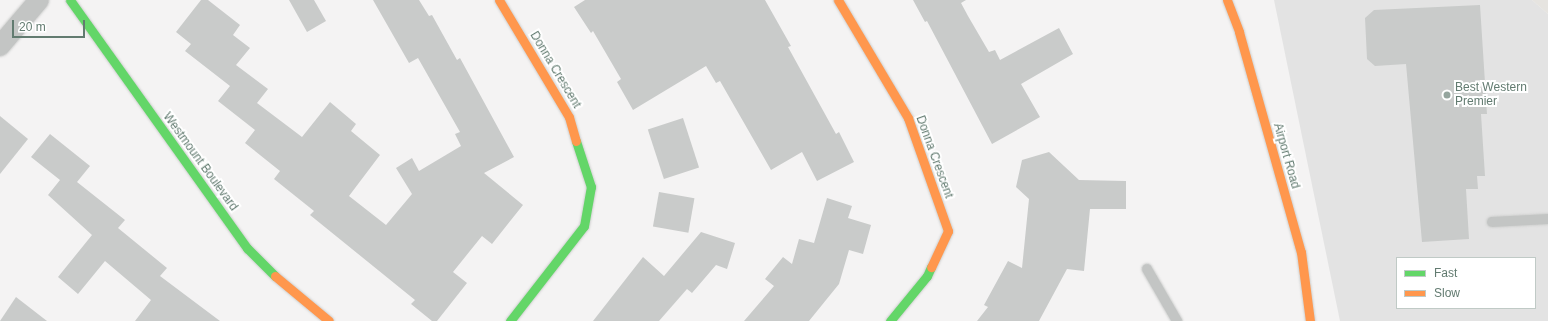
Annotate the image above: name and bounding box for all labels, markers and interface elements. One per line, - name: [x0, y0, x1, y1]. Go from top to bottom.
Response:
- scale bar: [14, 12, 87, 38]
- text: 20 m: [19, 20, 46, 34]
- street label: Donna Crescent: [526, 29, 584, 111]
- place label: Best Western Premier: [1455, 81, 1527, 109]
- marker: Best Western Premier: [1442, 90, 1452, 100]
- street label: Westmount Boulevard: [160, 110, 240, 214]
- street label: Donna Crescent: [912, 114, 956, 200]
- street label: Airport Road: [1270, 122, 1302, 190]
- legend: [1396, 257, 1536, 309]
- text: Fast: [1434, 266, 1457, 280]
- text: Slow: [1434, 286, 1460, 300]

